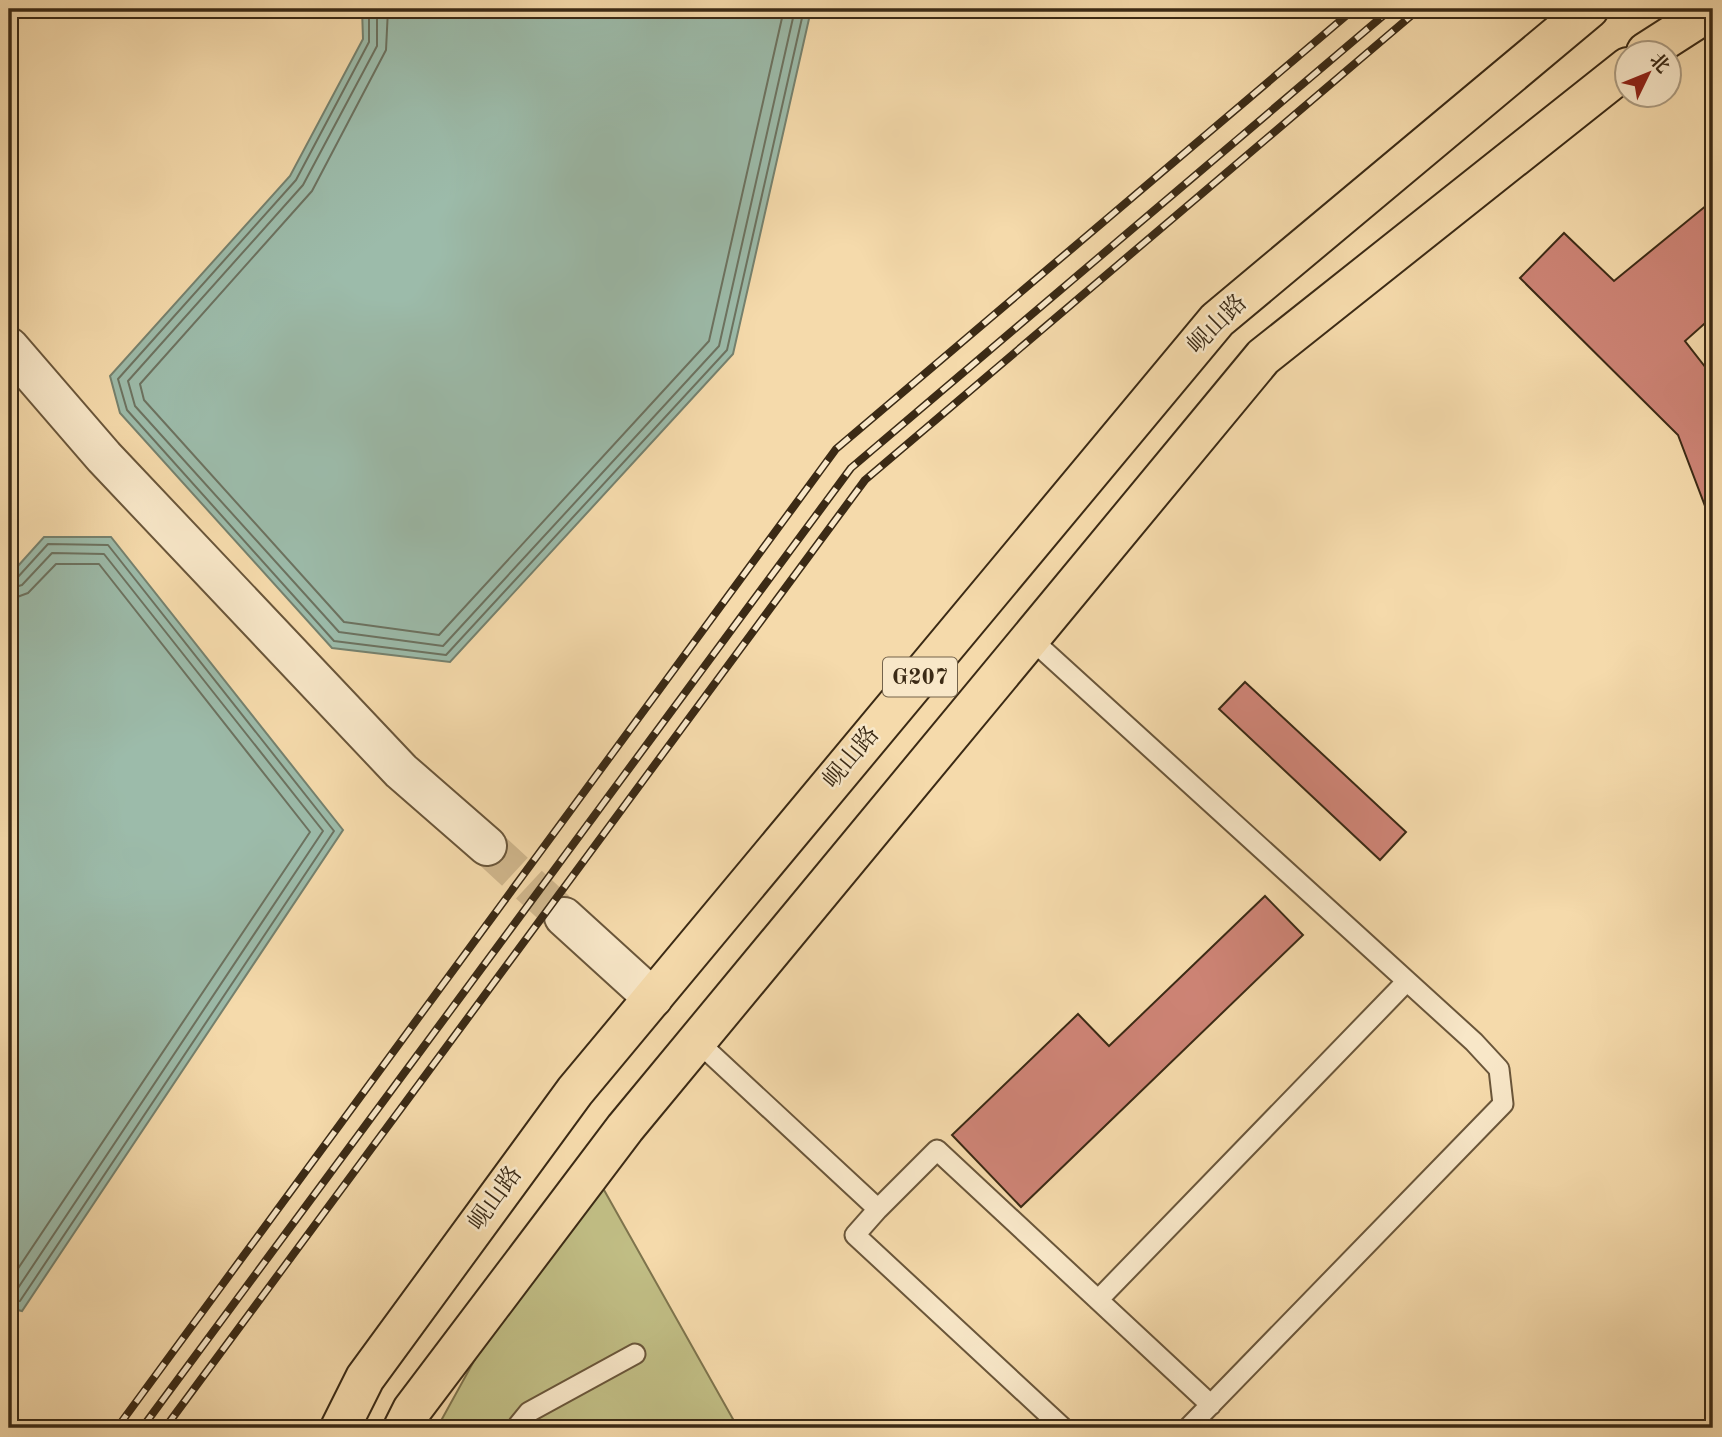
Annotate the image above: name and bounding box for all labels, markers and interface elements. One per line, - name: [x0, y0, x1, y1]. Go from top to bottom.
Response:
- north arrow: [1614, 38, 1684, 108]
- text: 北: [1645, 49, 1673, 78]
- street label: 岘山路: [1182, 289, 1252, 359]
- road number: G207: [883, 657, 957, 696]
- street label: 岘山路: [817, 721, 884, 793]
- street label: 岘山路: [463, 1161, 527, 1235]

